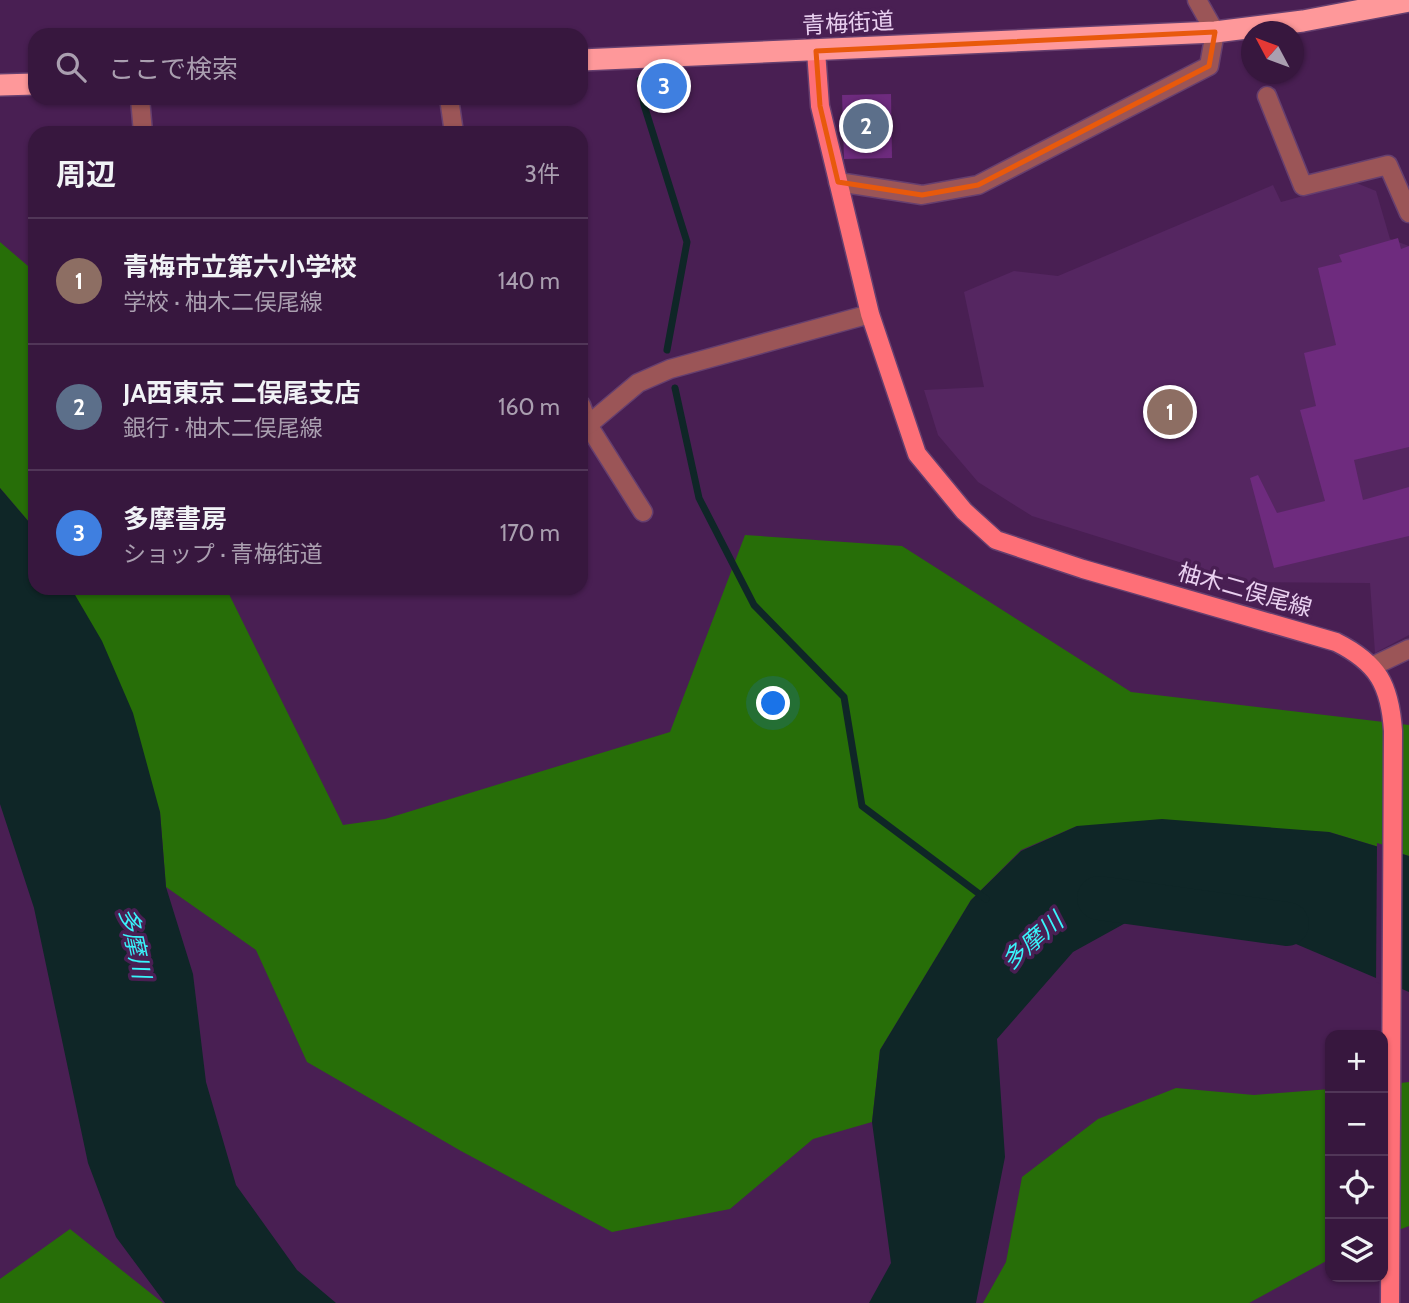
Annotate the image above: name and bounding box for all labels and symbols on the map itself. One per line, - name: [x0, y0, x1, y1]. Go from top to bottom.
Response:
- street label: 青梅街道: [801, 7, 895, 39]
- north arrow: [1241, 21, 1304, 84]
- pin: 3: [641, 60, 687, 112]
- pin: 2: [843, 100, 889, 152]
- pin: 1: [1147, 386, 1193, 438]
- street label: 柚木二俣尾線: [1175, 558, 1315, 622]
- your location: [756, 686, 790, 720]
- water label: 多摩川: [995, 904, 1071, 976]
- water label: 多摩川: [113, 905, 157, 984]

